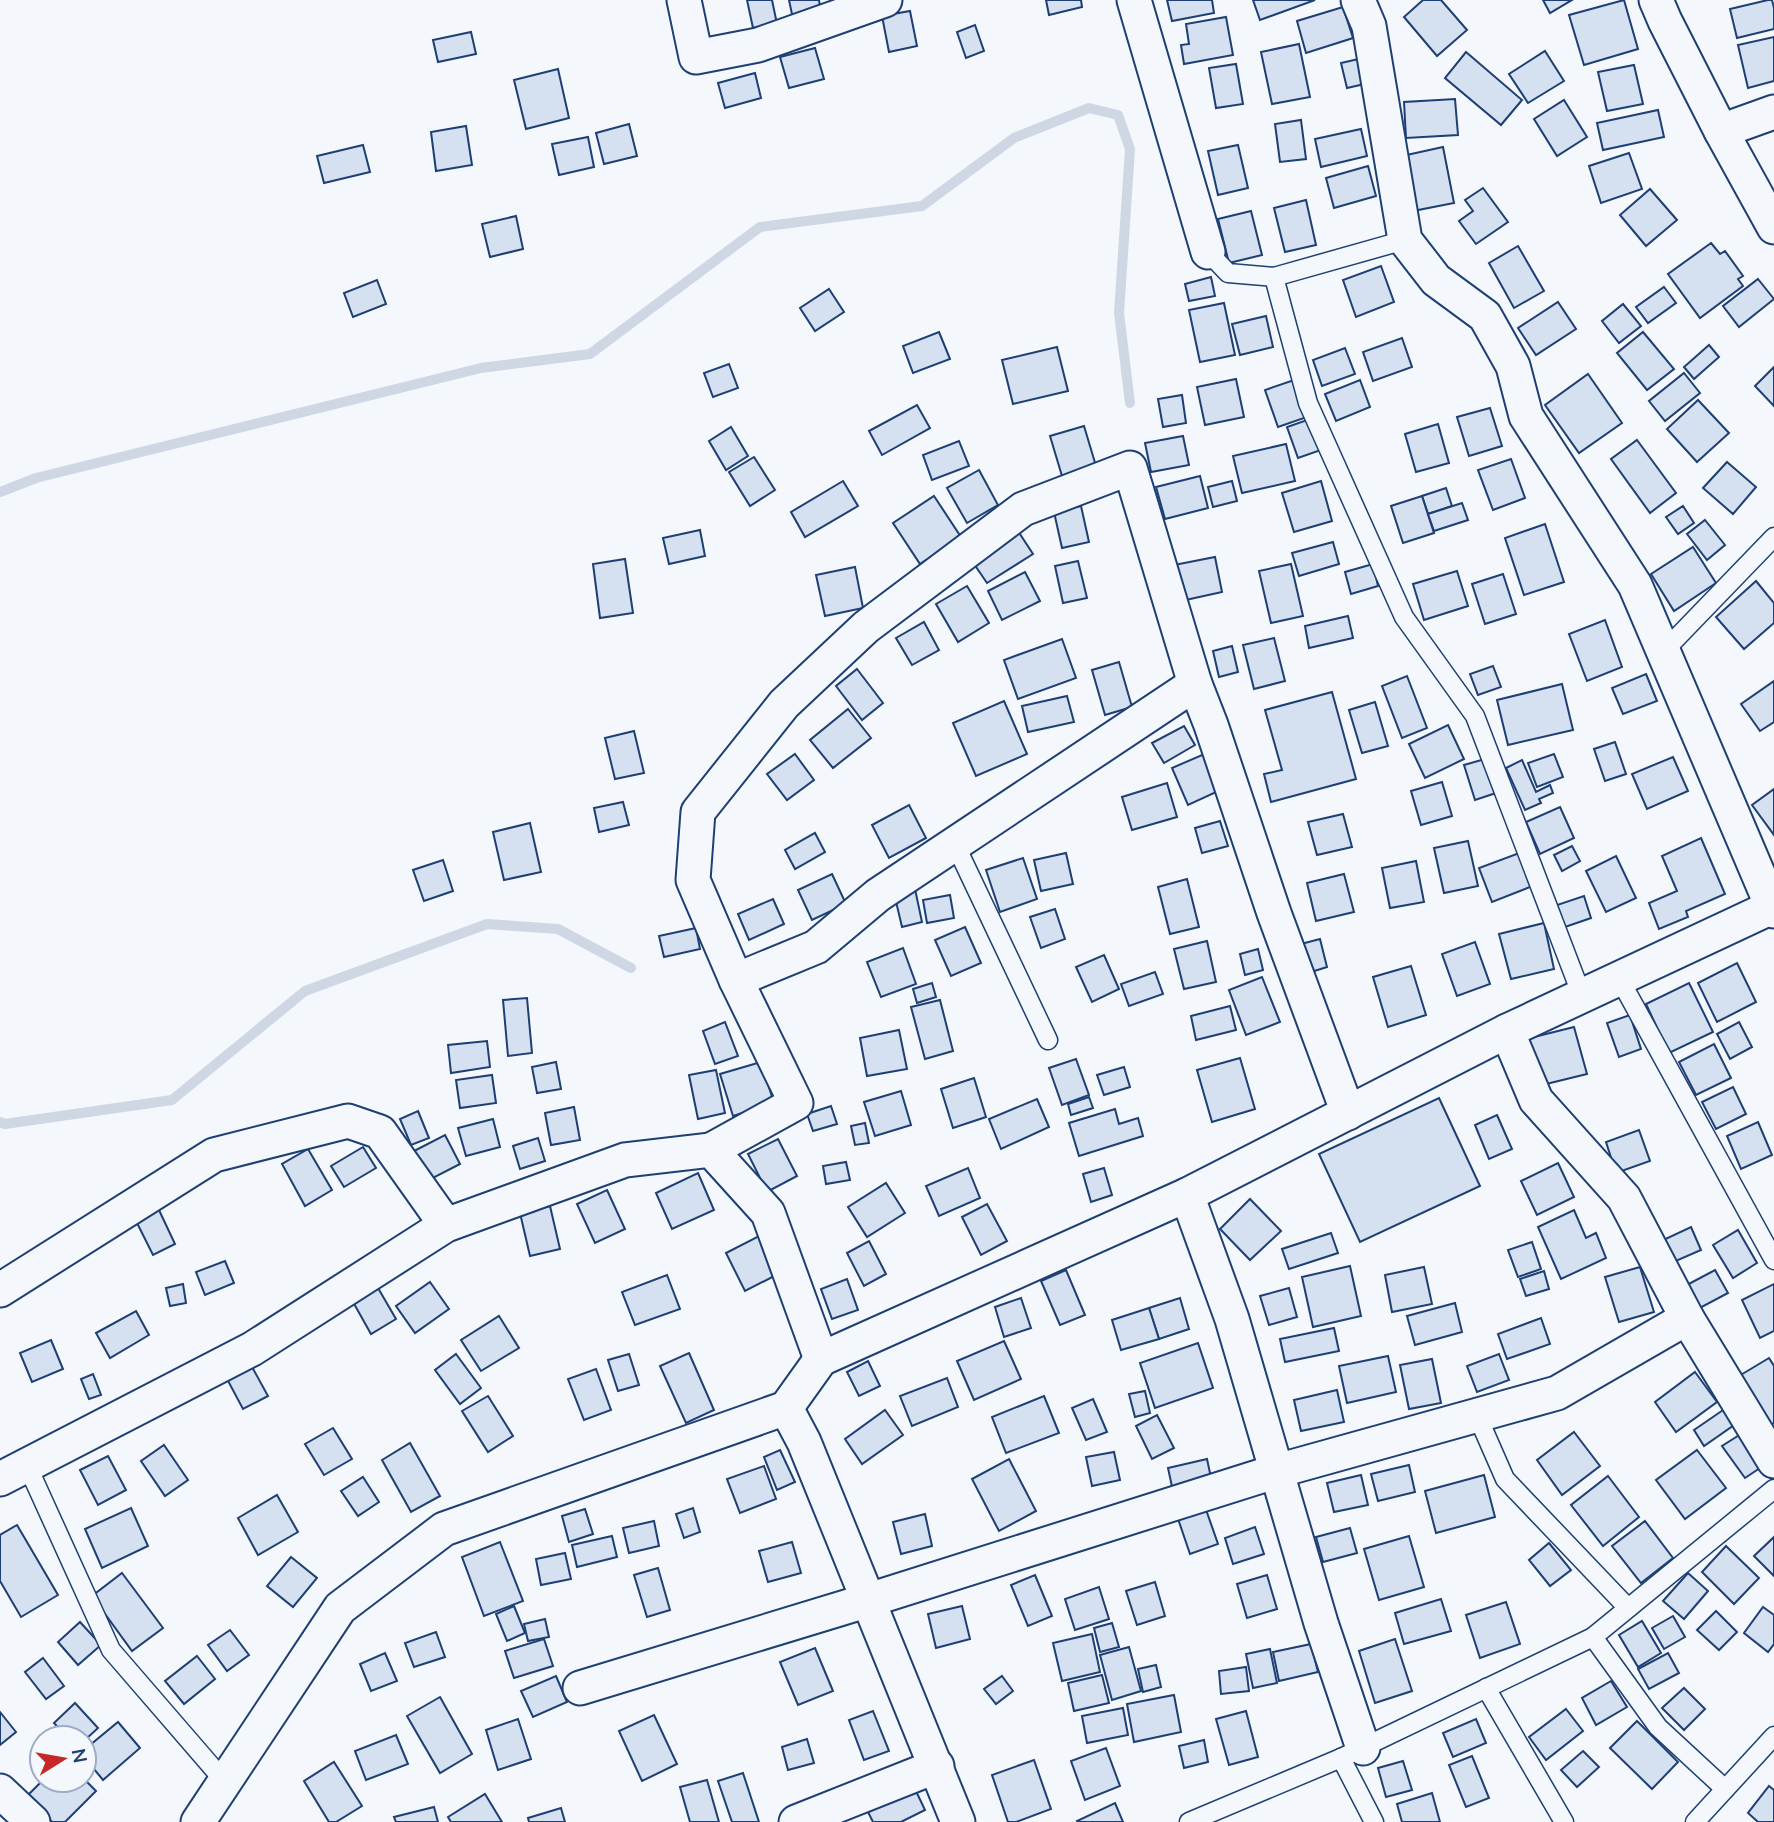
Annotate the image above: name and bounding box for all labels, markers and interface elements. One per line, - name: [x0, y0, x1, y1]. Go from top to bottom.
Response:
- north arrow: [28, 1724, 98, 1794]
- text: N: [65, 1746, 93, 1765]

